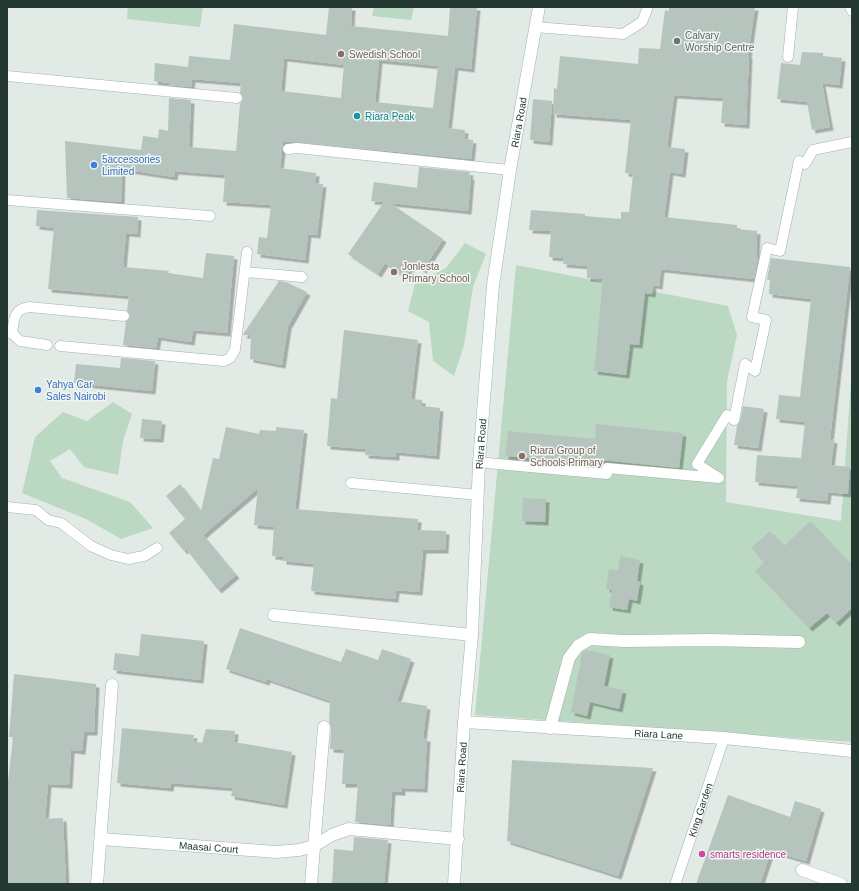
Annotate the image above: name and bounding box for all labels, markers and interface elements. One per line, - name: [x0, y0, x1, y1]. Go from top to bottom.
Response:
- place label: Calvary Worship Centre: [685, 30, 755, 53]
- marker: Calvary Worship Centre: [672, 36, 682, 46]
- marker: Swedish School: [336, 49, 346, 59]
- place label: Swedish School: [349, 49, 420, 60]
- street label: Riara Road: [509, 97, 529, 148]
- marker: Riara Peak: [352, 111, 362, 121]
- place label: Riara Peak: [365, 111, 415, 122]
- place label: 5accessories Limited: [102, 154, 160, 177]
- marker: 5accessories Limited: [89, 160, 99, 170]
- place label: Jonlesta Primary School: [402, 261, 470, 284]
- marker: Jonlesta Primary School: [389, 267, 399, 277]
- place label: Yahya Car Sales Nairobi: [46, 379, 105, 402]
- marker: Yahya Car Sales Nairobi: [33, 385, 43, 395]
- street label: Riara Road: [474, 418, 488, 469]
- place label: Riara Group of Schools Primary: [530, 445, 603, 468]
- marker: Riara Group of Schools Primary: [517, 451, 527, 461]
- street label: Riara Lane: [634, 727, 684, 741]
- street label: Riara Road: [455, 742, 469, 793]
- street label: King Garden: [686, 782, 715, 838]
- street label: Maasai Court: [179, 840, 239, 855]
- marker: smarts residence: [697, 849, 707, 859]
- place label: smarts residence: [710, 849, 787, 860]

